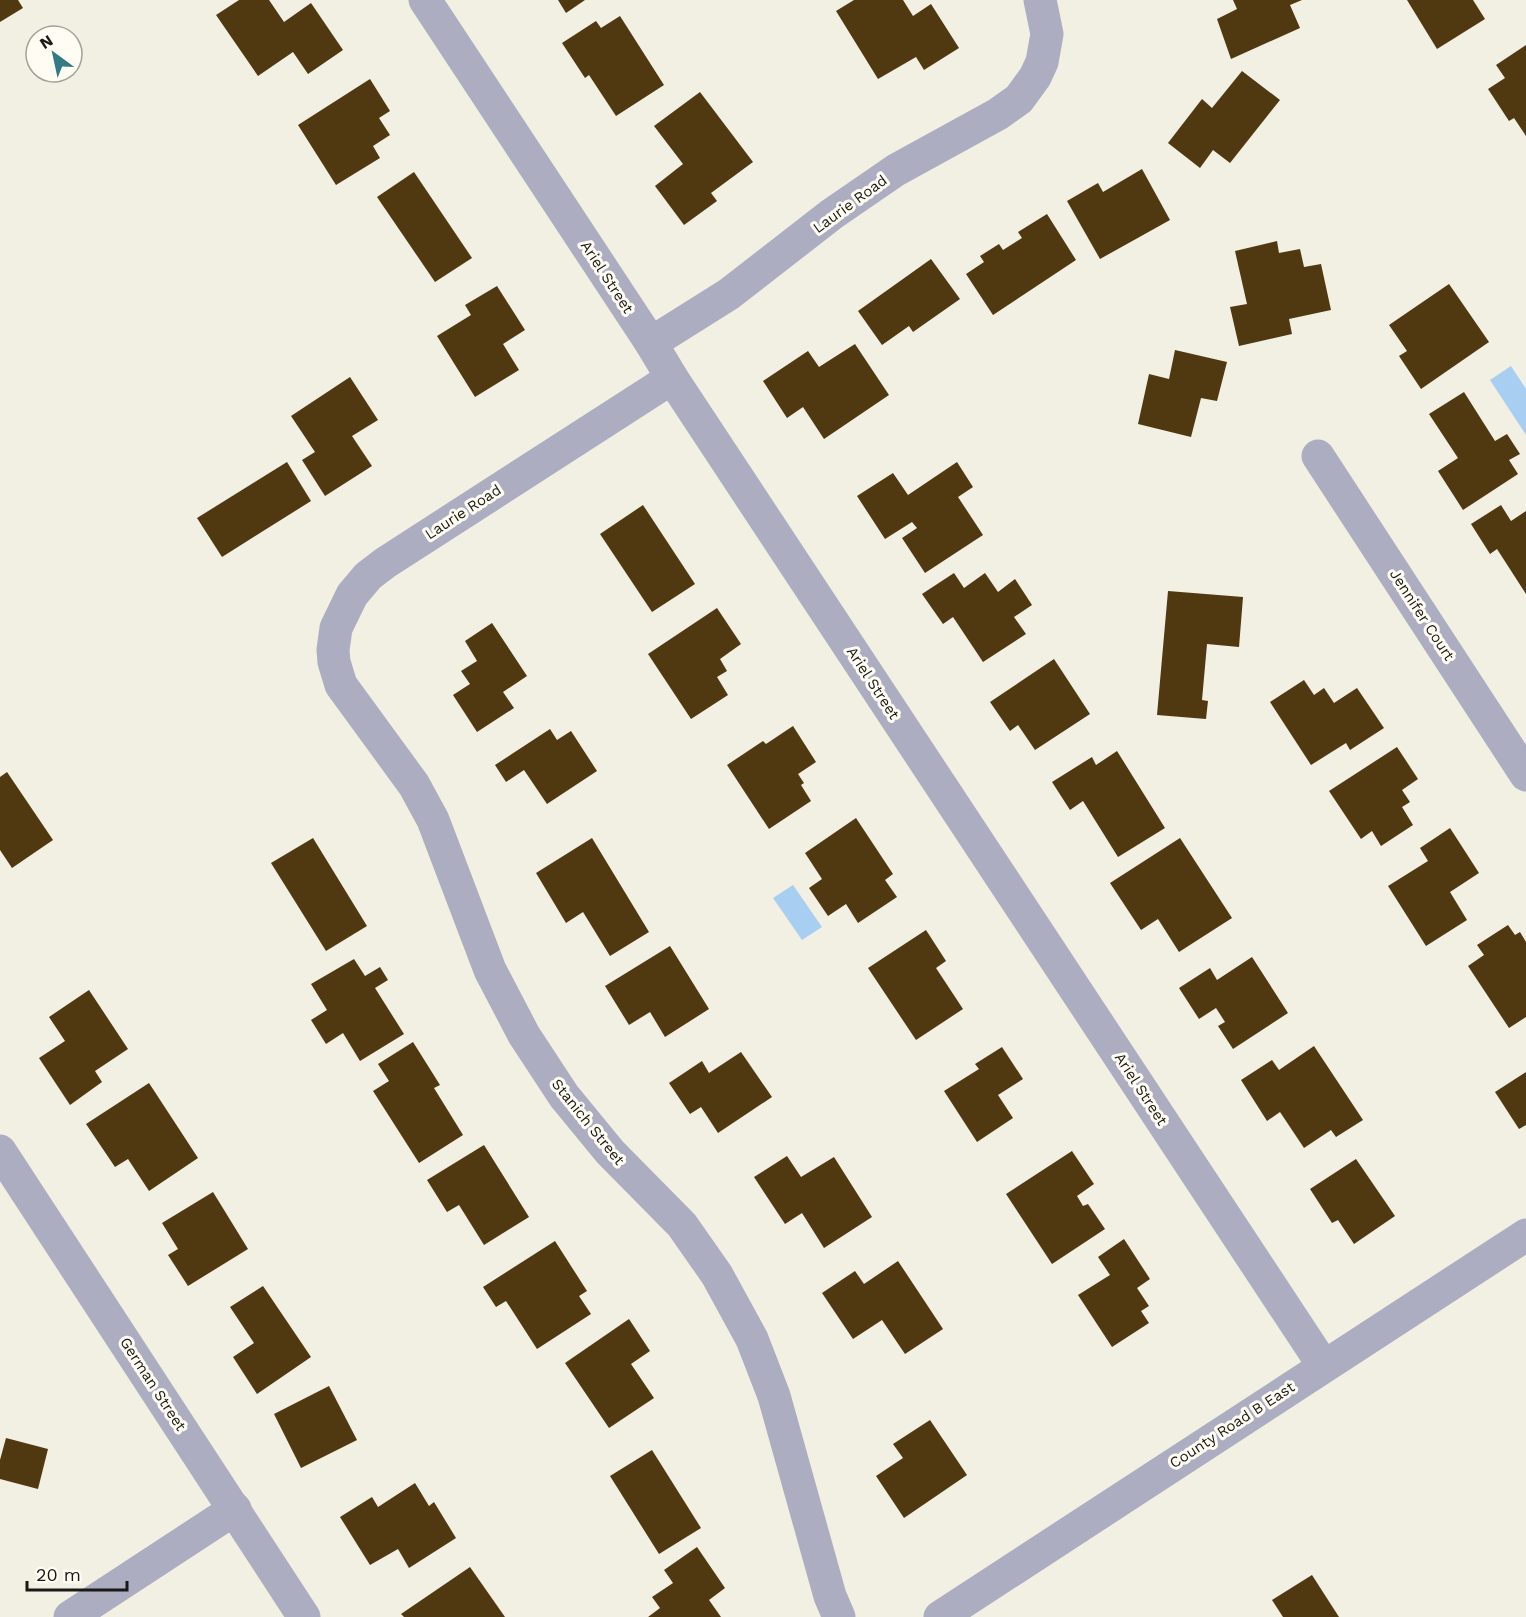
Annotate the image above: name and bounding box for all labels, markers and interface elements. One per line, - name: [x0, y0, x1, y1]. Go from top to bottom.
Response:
- north arrow: [24, 24, 84, 84]
- text: N: [36, 31, 56, 53]
- street label: Laurie Road: [809, 171, 891, 237]
- street label: Ariel Street: [577, 237, 638, 317]
- street label: Laurie Road: [422, 481, 504, 543]
- street label: Jennifer Court: [1386, 566, 1459, 665]
- street label: Ariel Street: [843, 643, 904, 723]
- street label: Ariel Street: [1111, 1049, 1172, 1129]
- street label: Stanich Street: [548, 1075, 629, 1169]
- street label: German Street: [116, 1334, 190, 1435]
- street label: County Road B East: [1166, 1377, 1298, 1472]
- scale bar: [27, 1554, 128, 1592]
- text: 20 m: [36, 1564, 81, 1585]

